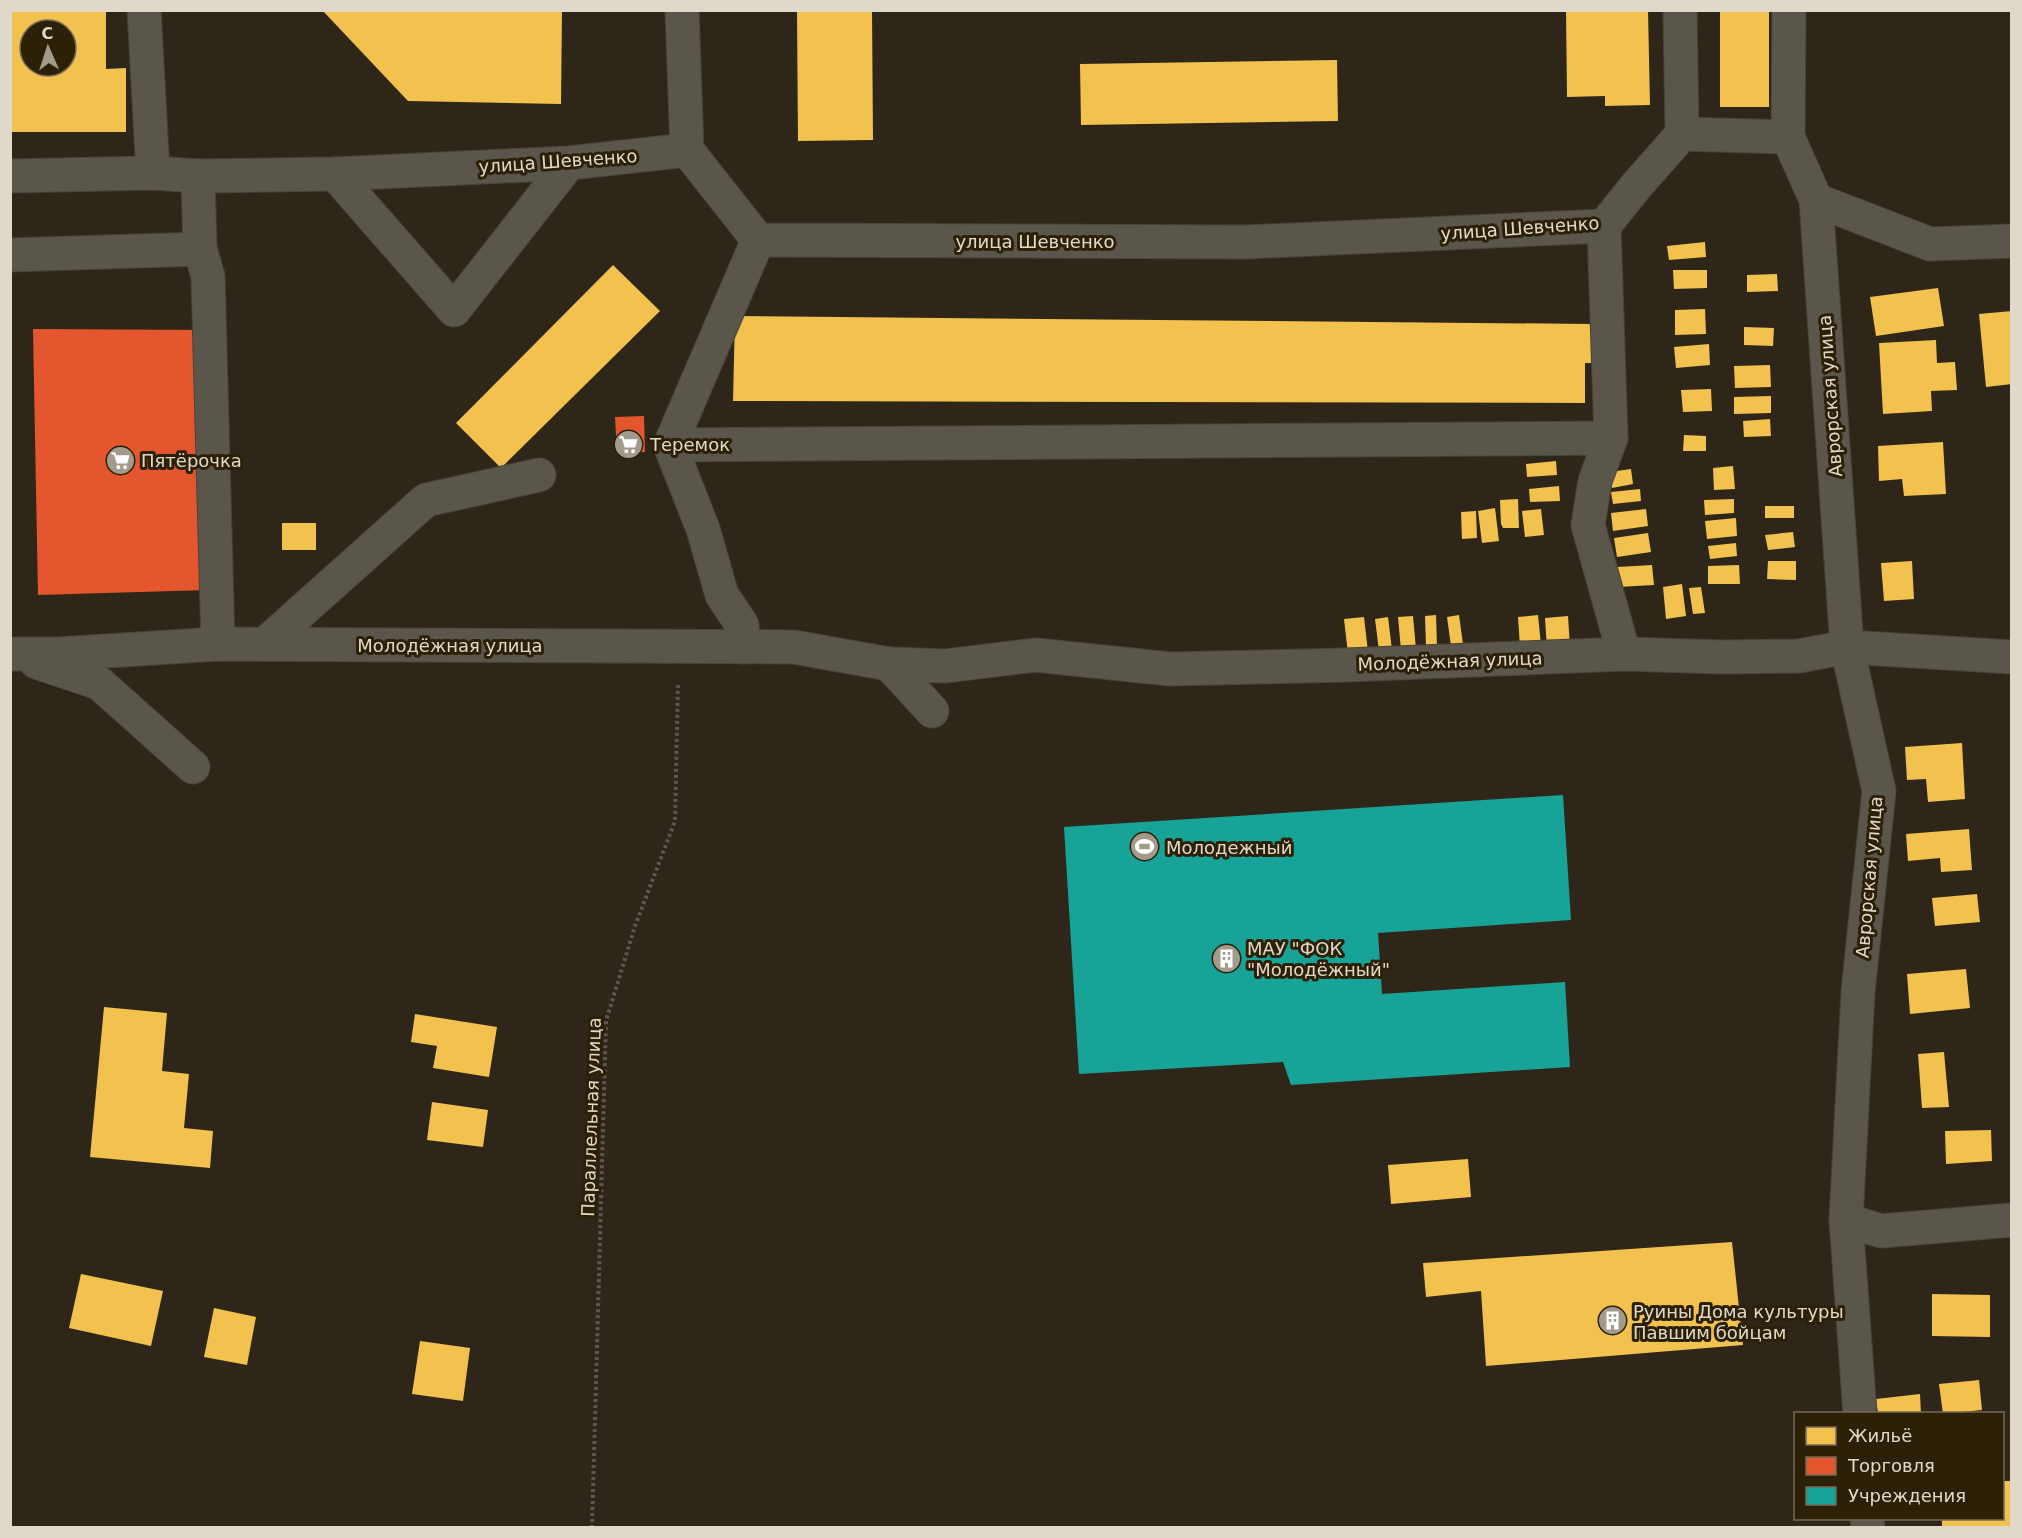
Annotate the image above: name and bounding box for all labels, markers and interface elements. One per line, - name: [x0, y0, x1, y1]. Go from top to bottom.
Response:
- north arrow: [18, 18, 78, 78]
- text: С: [41, 24, 54, 43]
- street label: улица Шевченко: [478, 145, 638, 177]
- street label: улица Шевченко: [1440, 212, 1600, 244]
- street label: улица Шевченко: [955, 231, 1115, 252]
- street label: Аврорская улица: [1814, 314, 1846, 478]
- supermarket icon: Теремок: [613, 428, 645, 460]
- place label: Теремок: [649, 434, 730, 455]
- supermarket icon: Пятёрочка: [104, 444, 136, 476]
- place label: Пятёрочка: [141, 450, 242, 471]
- street label: Молодёжная улица: [357, 635, 543, 656]
- street label: Молодёжная улица: [1357, 647, 1543, 675]
- street label: Аврорская улица: [1851, 795, 1887, 959]
- sports icon: Молодежный: [1129, 831, 1161, 863]
- place label: Молодежный: [1166, 837, 1292, 858]
- place label: МАУ "ФОК "Молодёжный": [1247, 938, 1390, 980]
- building icon: МАУ "ФОК "Молодёжный": [1210, 942, 1242, 974]
- street label: Параллельная улица: [577, 1017, 605, 1217]
- place label: Руины Дома культуры Павшим бойцам: [1633, 1301, 1844, 1343]
- building icon: Руины Дома культуры Павшим бойцам: [1596, 1305, 1628, 1337]
- legend: [1794, 1412, 2004, 1520]
- text: Жильё: [1848, 1425, 1912, 1446]
- text: Торговля: [1847, 1455, 1935, 1476]
- text: Учреждения: [1848, 1485, 1966, 1506]

